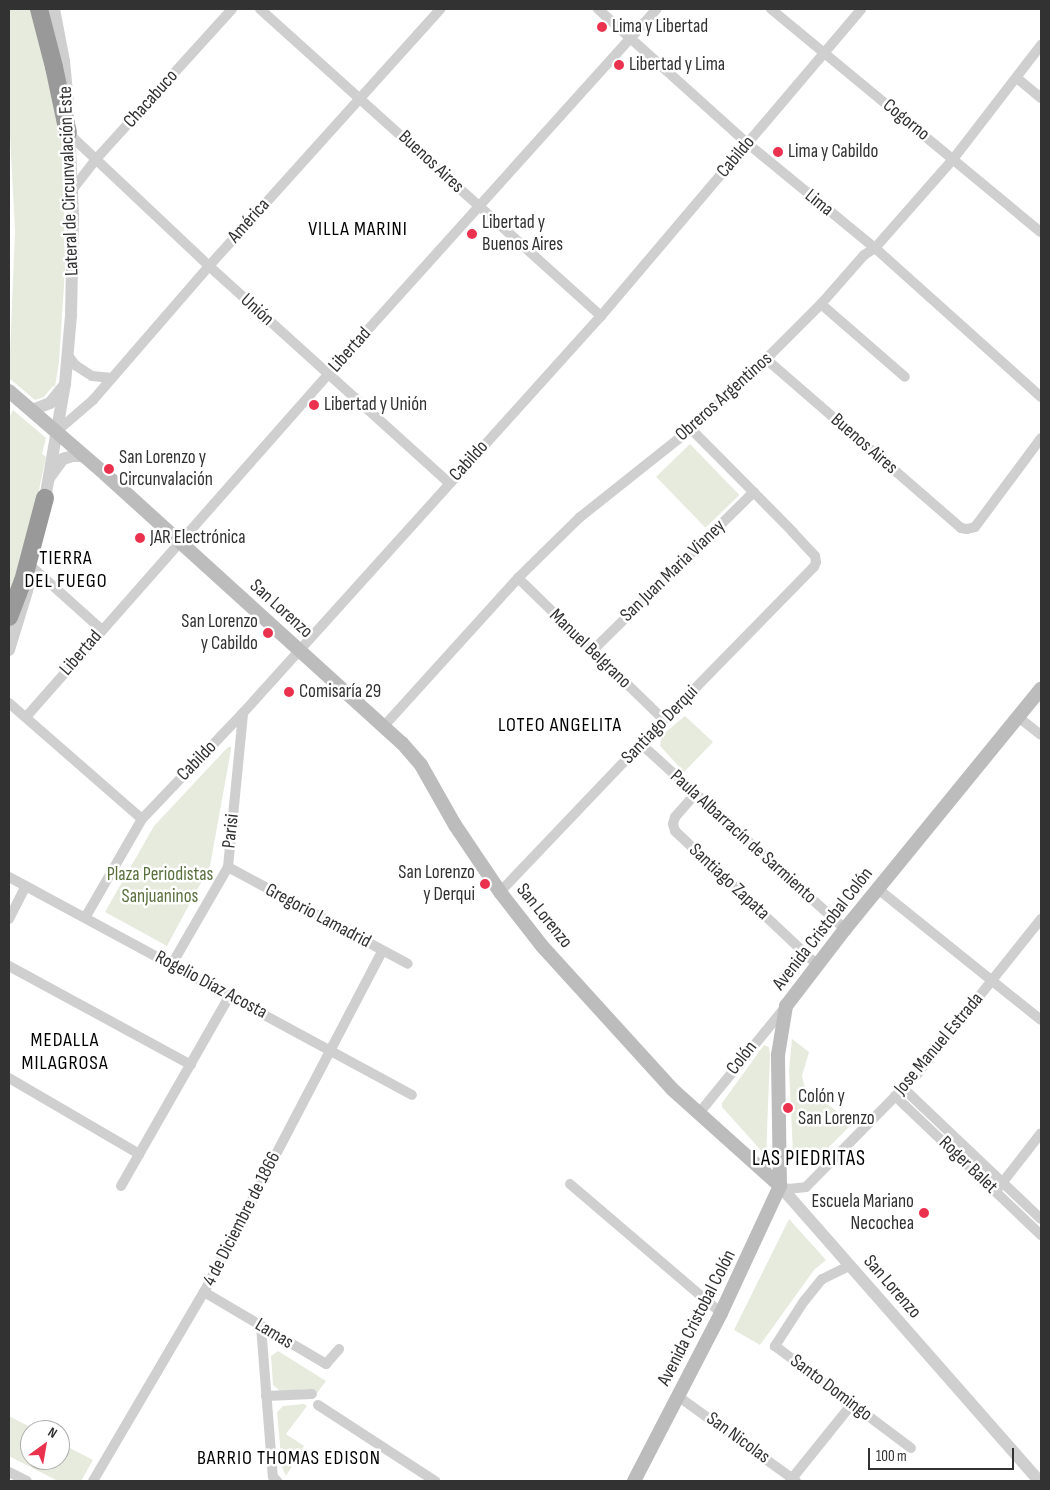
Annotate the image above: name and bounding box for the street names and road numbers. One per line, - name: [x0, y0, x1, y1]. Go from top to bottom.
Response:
- street label: Chacabuco: [119, 65, 183, 133]
- street label: Lateral de Circunvalación Este: [54, 86, 84, 276]
- street label: Cogorno: [878, 94, 934, 146]
- street label: Buenos Aires: [394, 126, 468, 198]
- street label: Cabildo: [712, 132, 760, 182]
- street label: Lima: [800, 185, 838, 221]
- street label: América: [223, 194, 275, 248]
- street label: Unión: [236, 289, 278, 331]
- street label: Libertad: [324, 323, 376, 377]
- street label: Obreros Argentinos: [671, 348, 777, 446]
- street label: Buenos Aires: [826, 409, 902, 479]
- street label: Cabildo: [445, 436, 493, 486]
- street label: San Juan Maria Vianey: [616, 515, 730, 627]
- street label: San Lorenzo: [245, 575, 317, 643]
- street label: Manuel Belgrano: [544, 604, 636, 694]
- street label: Libertad: [55, 626, 107, 680]
- street label: Santiago Derqui: [617, 681, 703, 769]
- street label: Cabildo: [172, 736, 222, 786]
- street label: Paula Albarracín de Sarmiento: [665, 765, 821, 909]
- street label: Parisi: [218, 813, 244, 849]
- street label: Santiago Zapata: [684, 839, 774, 925]
- street label: Avenida Cristobal Colón: [768, 863, 878, 995]
- street label: Gregorio Lamadrid: [261, 879, 375, 953]
- street label: San Lorenzo: [511, 879, 577, 953]
- street label: Rogelio Díaz Acosta: [151, 946, 271, 1024]
- street label: Jose Manuel Estrada: [890, 988, 988, 1100]
- street label: Colón: [722, 1037, 762, 1079]
- street label: Roger Balet: [934, 1132, 1002, 1198]
- street label: 4 de Diciembre de 1866: [198, 1148, 286, 1290]
- street label: Avenida Cristobal Colón: [653, 1246, 741, 1390]
- street label: San Lorenzo: [858, 1251, 926, 1323]
- street label: Lamas: [251, 1314, 297, 1354]
- street label: Santo Domingo: [786, 1350, 876, 1426]
- street label: San Nicolas: [702, 1407, 774, 1469]

